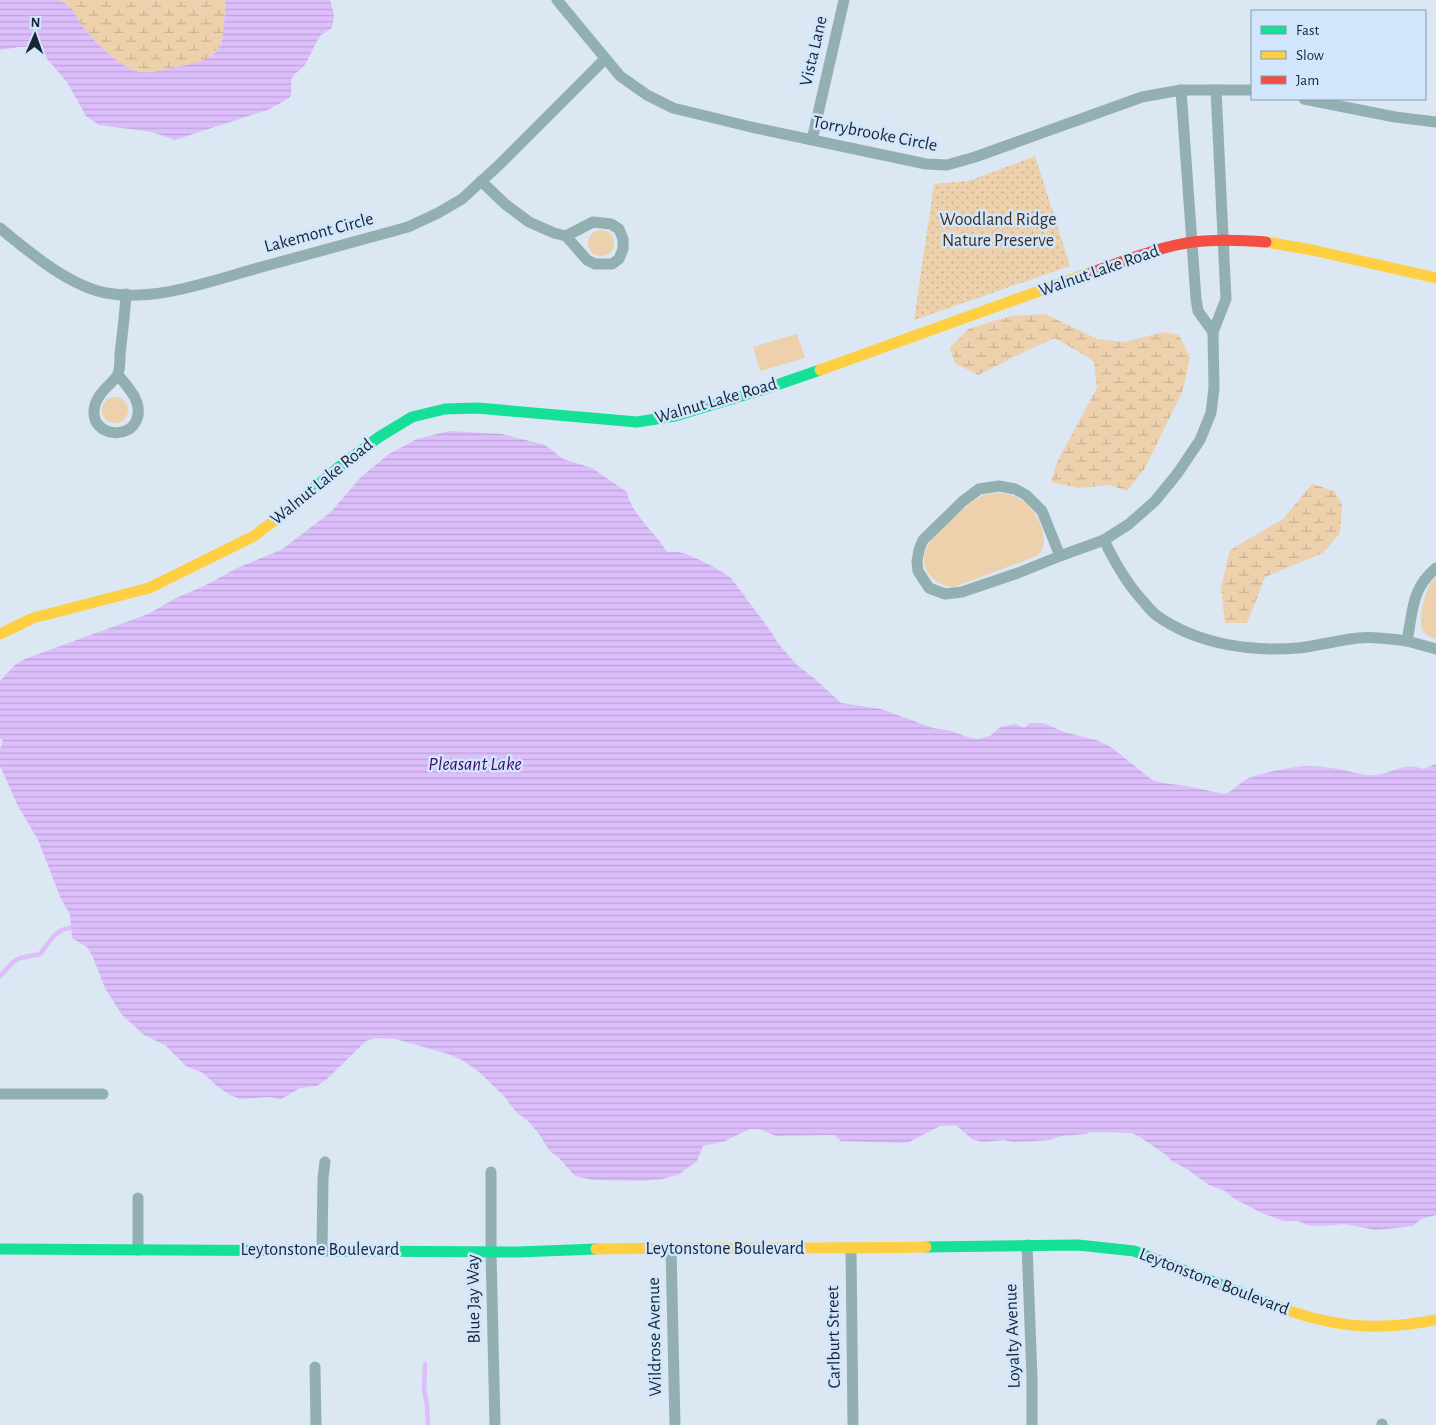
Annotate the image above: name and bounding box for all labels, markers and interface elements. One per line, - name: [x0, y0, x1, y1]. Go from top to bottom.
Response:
- north arrow: [10, 10, 60, 60]
- legend: [1251, 10, 1426, 100]
- street label: Vista Lane: [797, 14, 831, 88]
- text: N: [30, 16, 41, 30]
- text: Fast: [1296, 23, 1320, 38]
- text: Slow: [1296, 48, 1324, 63]
- text: Jam: [1296, 73, 1319, 88]
- street label: Torrybrooke Circle: [811, 113, 939, 155]
- street label: Lakemont Circle: [262, 210, 376, 256]
- park label: Woodland Ridge Nature Preserve: [939, 211, 1057, 250]
- street label: Walnut Lake Road: [1037, 242, 1161, 300]
- street label: Walnut Lake Road: [653, 375, 779, 427]
- street label: Walnut Lake Road: [267, 435, 377, 529]
- water label: Pleasant Lake: [428, 755, 522, 774]
- street label: Leytonstone Boulevard: [646, 1240, 804, 1258]
- street label: Leytonstone Boulevard: [241, 1241, 399, 1259]
- street label: Leytonstone Boulevard: [1137, 1245, 1291, 1319]
- street label: Blue Jay Way: [464, 1254, 484, 1344]
- street label: Wildrose Avenue: [645, 1277, 665, 1397]
- street label: Loyalty Avenue: [1002, 1283, 1024, 1389]
- street label: Carlburt Street: [824, 1285, 844, 1389]

